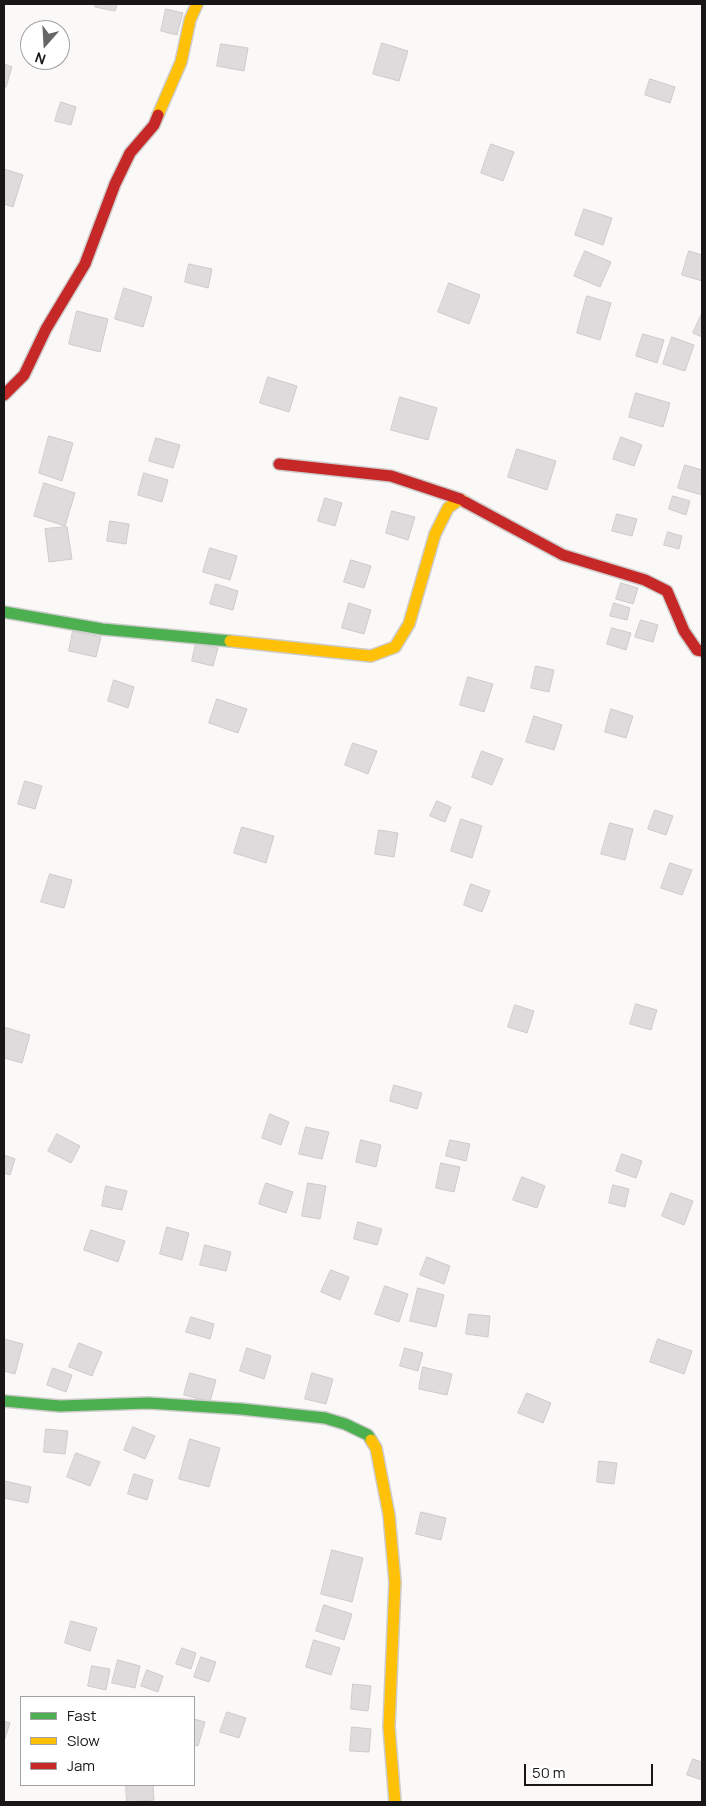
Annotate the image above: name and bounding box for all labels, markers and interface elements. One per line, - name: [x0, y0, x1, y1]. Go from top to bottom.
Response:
- north arrow: [20, 20, 70, 70]
- text: N: [32, 48, 48, 69]
- legend: [20, 1696, 195, 1786]
- text: Fast: [67, 1705, 96, 1726]
- text: Slow: [67, 1730, 100, 1751]
- scale bar: [526, 1754, 655, 1786]
- text: Jam: [67, 1755, 95, 1776]
- text: 50 m: [532, 1762, 566, 1783]

